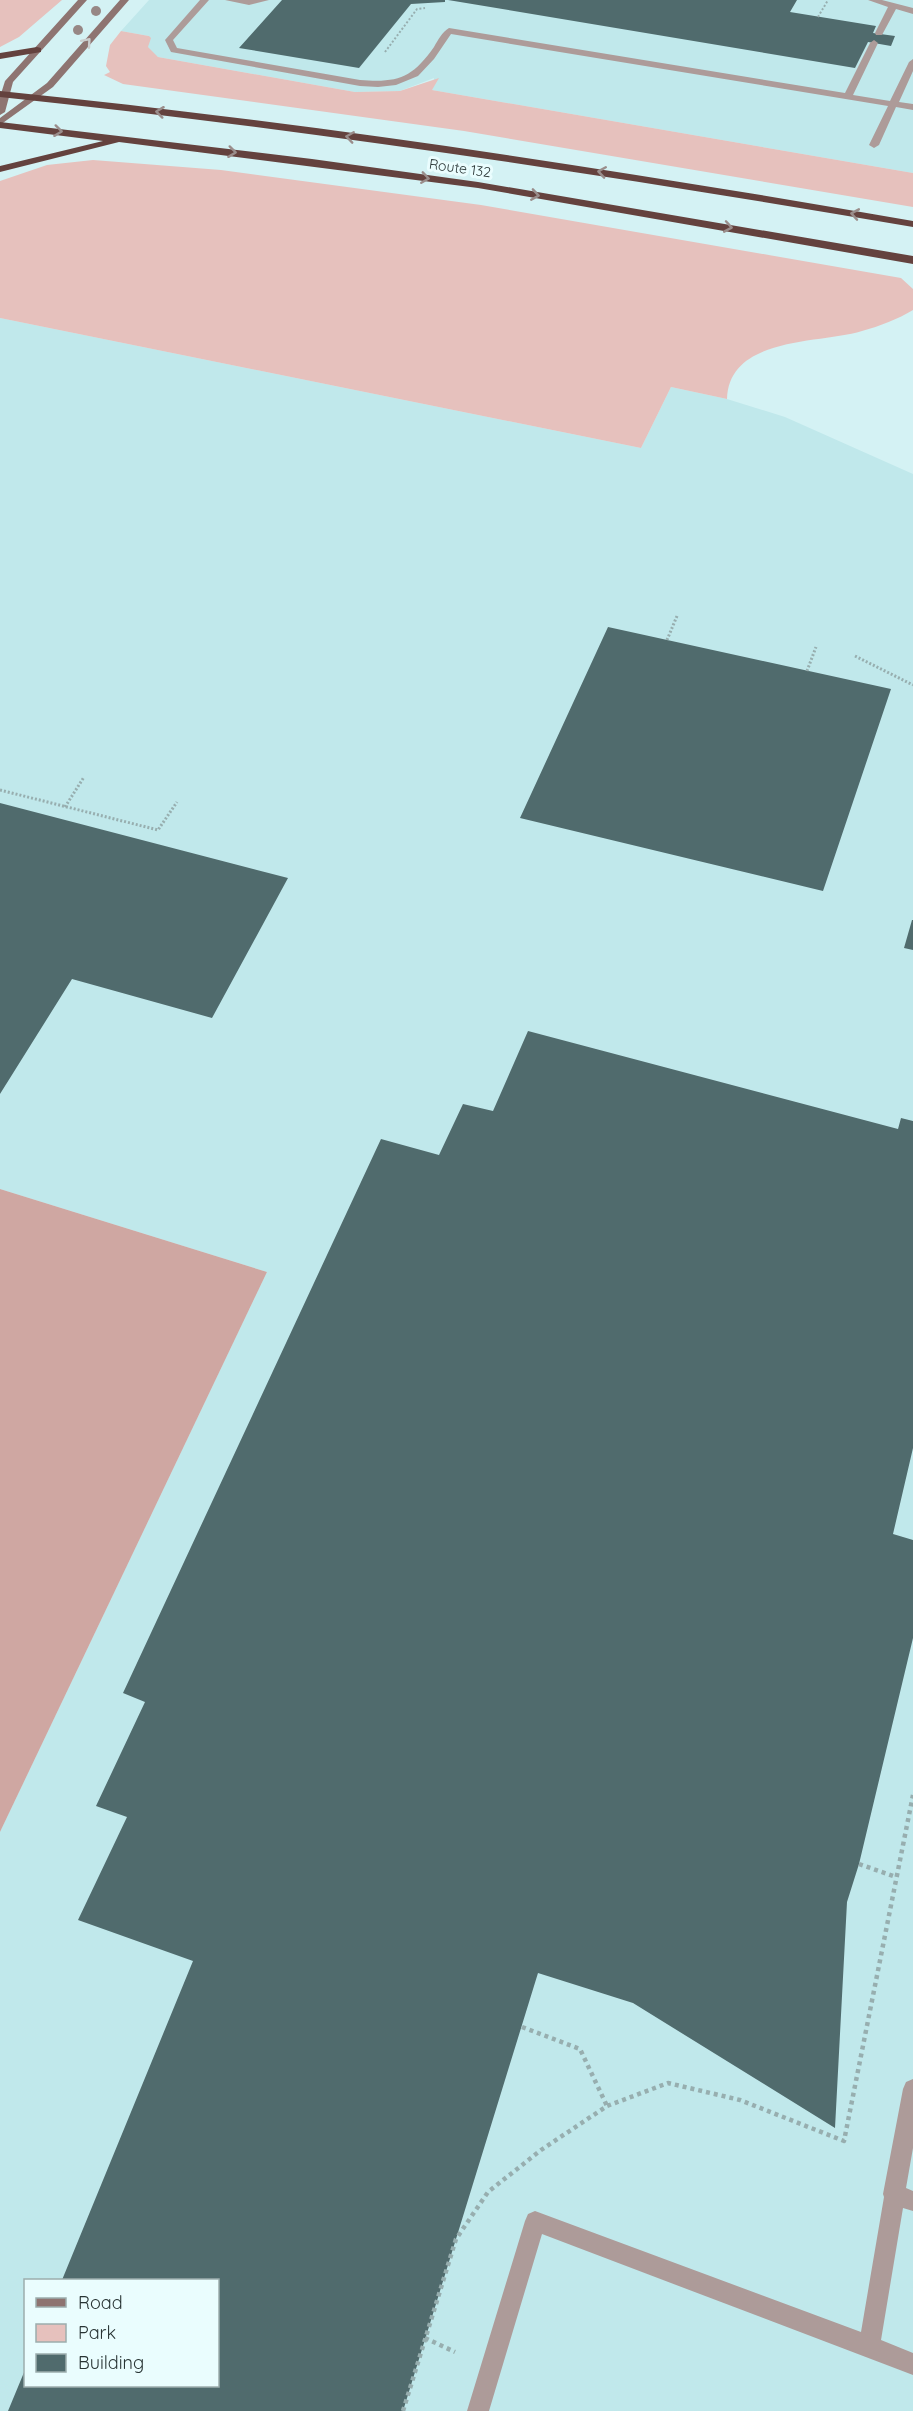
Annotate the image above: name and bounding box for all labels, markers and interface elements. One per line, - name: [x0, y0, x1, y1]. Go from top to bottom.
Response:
- one-way arrow: [80, 38, 91, 49]
- one-way arrow: [156, 106, 165, 119]
- one-way arrow: [54, 124, 63, 137]
- one-way arrow: [346, 131, 355, 143]
- one-way arrow: [228, 145, 237, 158]
- street label: Route 132: [428, 155, 492, 181]
- one-way arrow: [597, 166, 607, 179]
- one-way arrow: [421, 171, 430, 183]
- one-way arrow: [531, 188, 540, 200]
- one-way arrow: [851, 208, 861, 221]
- one-way arrow: [722, 220, 732, 233]
- legend: [24, 2279, 219, 2387]
- text: Road: [78, 2291, 123, 2314]
- text: Park: [78, 2321, 116, 2344]
- text: Building: [78, 2351, 144, 2374]

